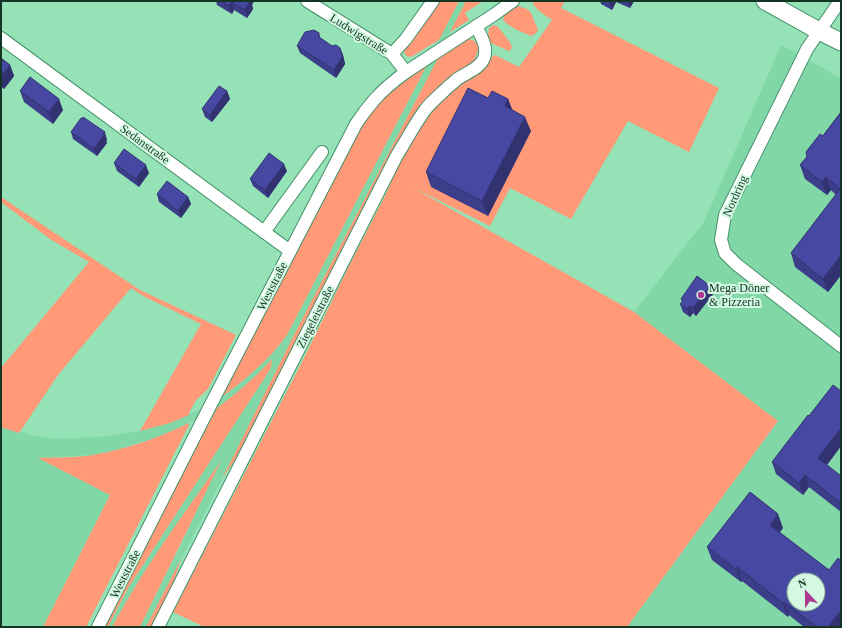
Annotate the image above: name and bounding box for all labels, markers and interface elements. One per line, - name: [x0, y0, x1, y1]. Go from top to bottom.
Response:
- street label: Ludwigstraße: [327, 11, 391, 57]
- street label: Sedanstraße: [117, 121, 173, 167]
- street label: Nordring: [720, 173, 750, 219]
- street label: Weststraße: [254, 259, 290, 313]
- place label: Mega Döner & Pizzeria: [709, 281, 769, 309]
- street label: Ziegeleistraße: [293, 284, 337, 350]
- marker: Mega Döner & Pizzeria: [696, 290, 706, 300]
- street label: Weststraße: [107, 547, 143, 601]
- north arrow: [786, 572, 826, 612]
- text: N: [796, 576, 808, 590]

